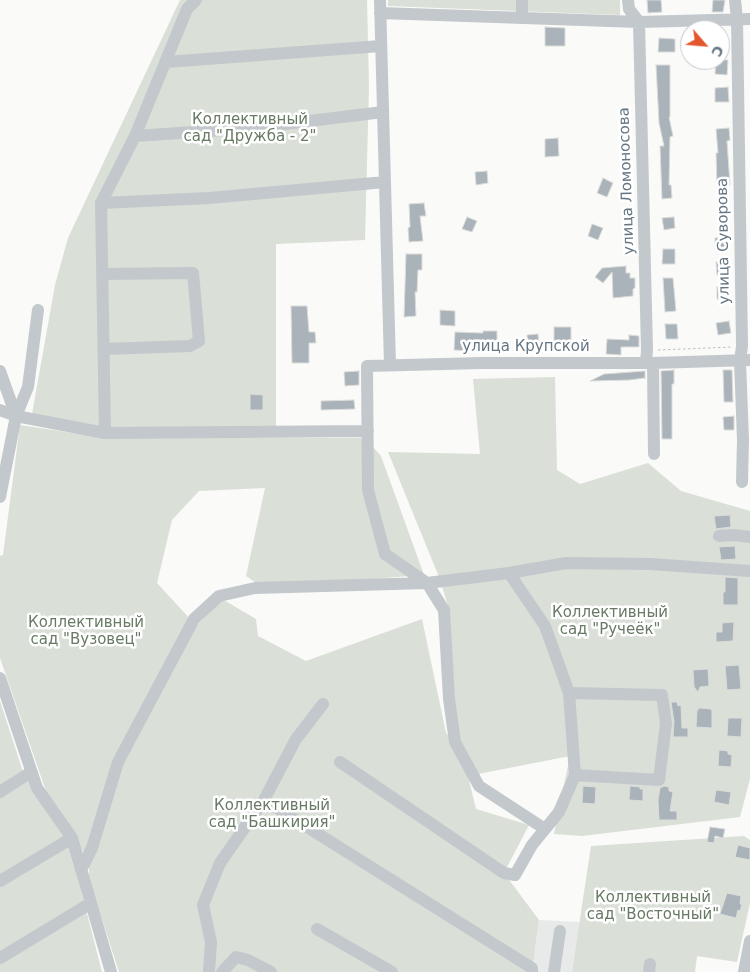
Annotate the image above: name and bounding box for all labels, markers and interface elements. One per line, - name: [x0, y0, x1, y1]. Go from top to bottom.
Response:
- north arrow: [680, 20, 730, 70]
- text: С: [708, 43, 727, 60]
- street label: улица Ломоносова: [615, 107, 639, 255]
- park label: Коллективный сад "Дружба - 2": [184, 111, 316, 146]
- street label: улица Суворова: [714, 178, 734, 304]
- street label: улица Крупской: [462, 338, 590, 356]
- park label: Коллективный сад "Ручеёк": [552, 604, 668, 639]
- park label: Коллективный сад "Вузовец": [28, 614, 144, 649]
- park label: Коллективный сад "Башкирия": [209, 797, 335, 832]
- park label: Коллективный сад "Восточный": [587, 889, 719, 924]

